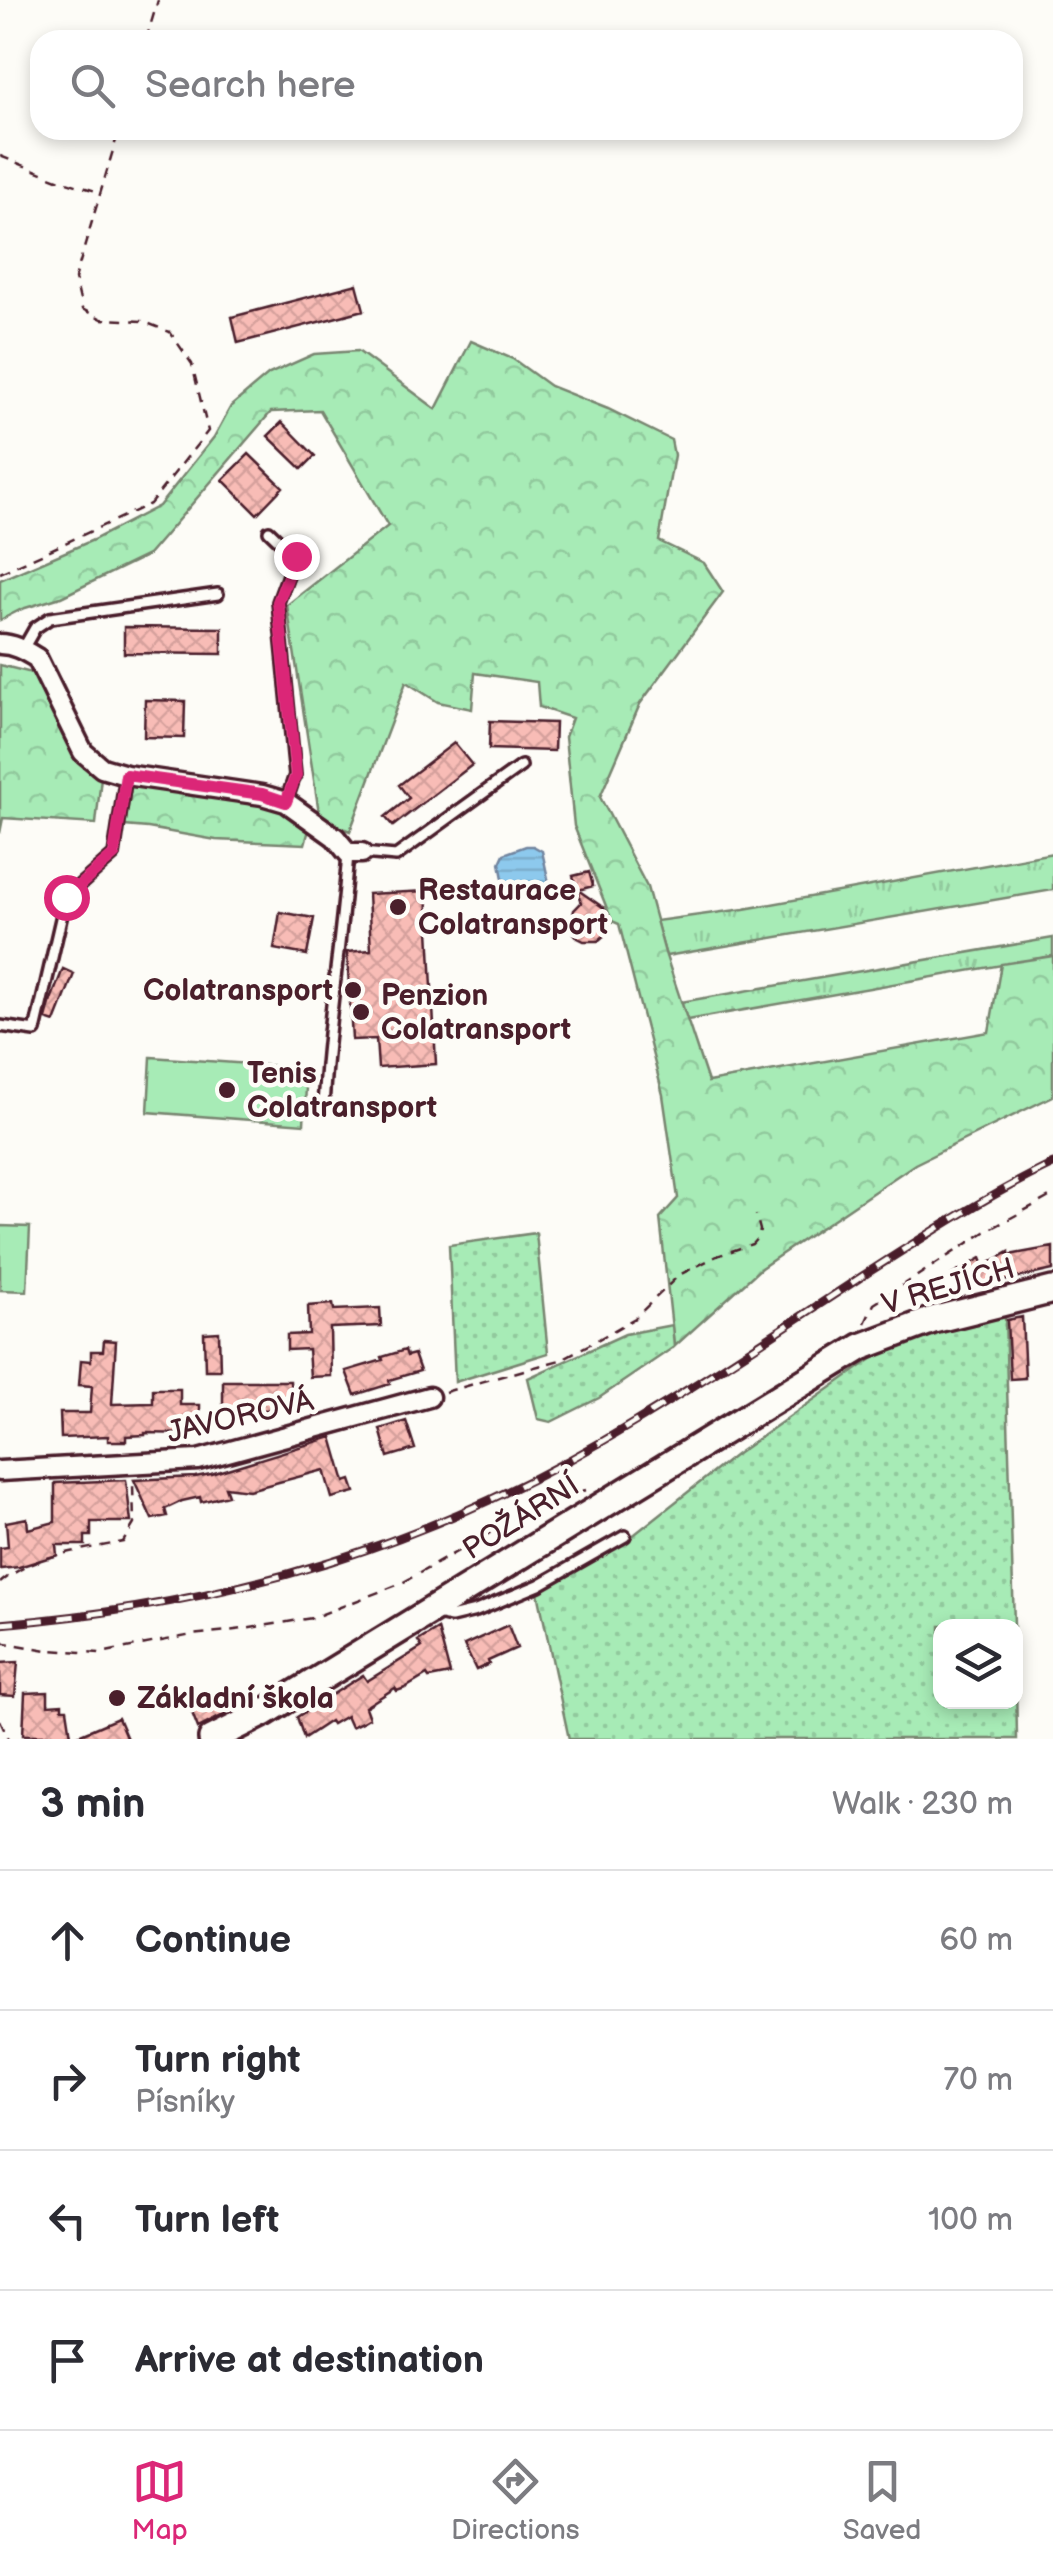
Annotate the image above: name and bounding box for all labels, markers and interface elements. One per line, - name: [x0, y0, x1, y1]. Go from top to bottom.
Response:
- search box: [30, 30, 1023, 140]
- icon: search: [65, 58, 120, 113]
- text: Search here: [145, 63, 356, 108]
- route end: [274, 534, 320, 580]
- place label: Restaurace Colatransport: [418, 873, 608, 943]
- route start: [44, 875, 90, 921]
- marker: Restaurace Colatransport: [387, 896, 409, 918]
- place label: Colatransport: [143, 973, 333, 1009]
- place label: Penzion Colatransport: [381, 978, 571, 1048]
- marker: Colatransport: [342, 979, 364, 1001]
- marker: Penzion Colatransport: [350, 1001, 372, 1023]
- place label: Tenis Colatransport: [247, 1056, 437, 1126]
- marker: Tenis Colatransport: [216, 1079, 238, 1101]
- street label: V REJÍCH: [877, 1250, 1019, 1323]
- street label: JAVOROVÁ: [163, 1382, 317, 1451]
- street label: POŽÁRNÍ: [456, 1467, 587, 1568]
- map controls: [933, 1619, 1023, 1709]
- button: layers: [933, 1619, 1023, 1709]
- place label: Základní škola: [137, 1681, 334, 1717]
- marker: Základní škola: [106, 1687, 128, 1709]
- text: 3 min: [40, 1779, 145, 1830]
- text: Walk · 230 m: [832, 1785, 1013, 1824]
- icon: ahead: [40, 1913, 95, 1968]
- text: Continue: [135, 1918, 291, 1963]
- text: 60 m: [940, 1921, 1013, 1960]
- text: Turn right: [135, 2038, 300, 2083]
- icon: right: [40, 2053, 95, 2108]
- text: 70 m: [943, 2061, 1013, 2100]
- text: Písníky: [135, 2083, 235, 2122]
- icon: left: [40, 2193, 95, 2248]
- text: Turn left: [135, 2198, 279, 2243]
- text: 100 m: [928, 2201, 1013, 2240]
- icon: arrive: [40, 2333, 95, 2388]
- text: Arrive at destination: [135, 2338, 484, 2383]
- tab: Map: [132, 2454, 188, 2547]
- tab: Directions: [451, 2454, 580, 2547]
- tab: Saved: [843, 2454, 921, 2547]

